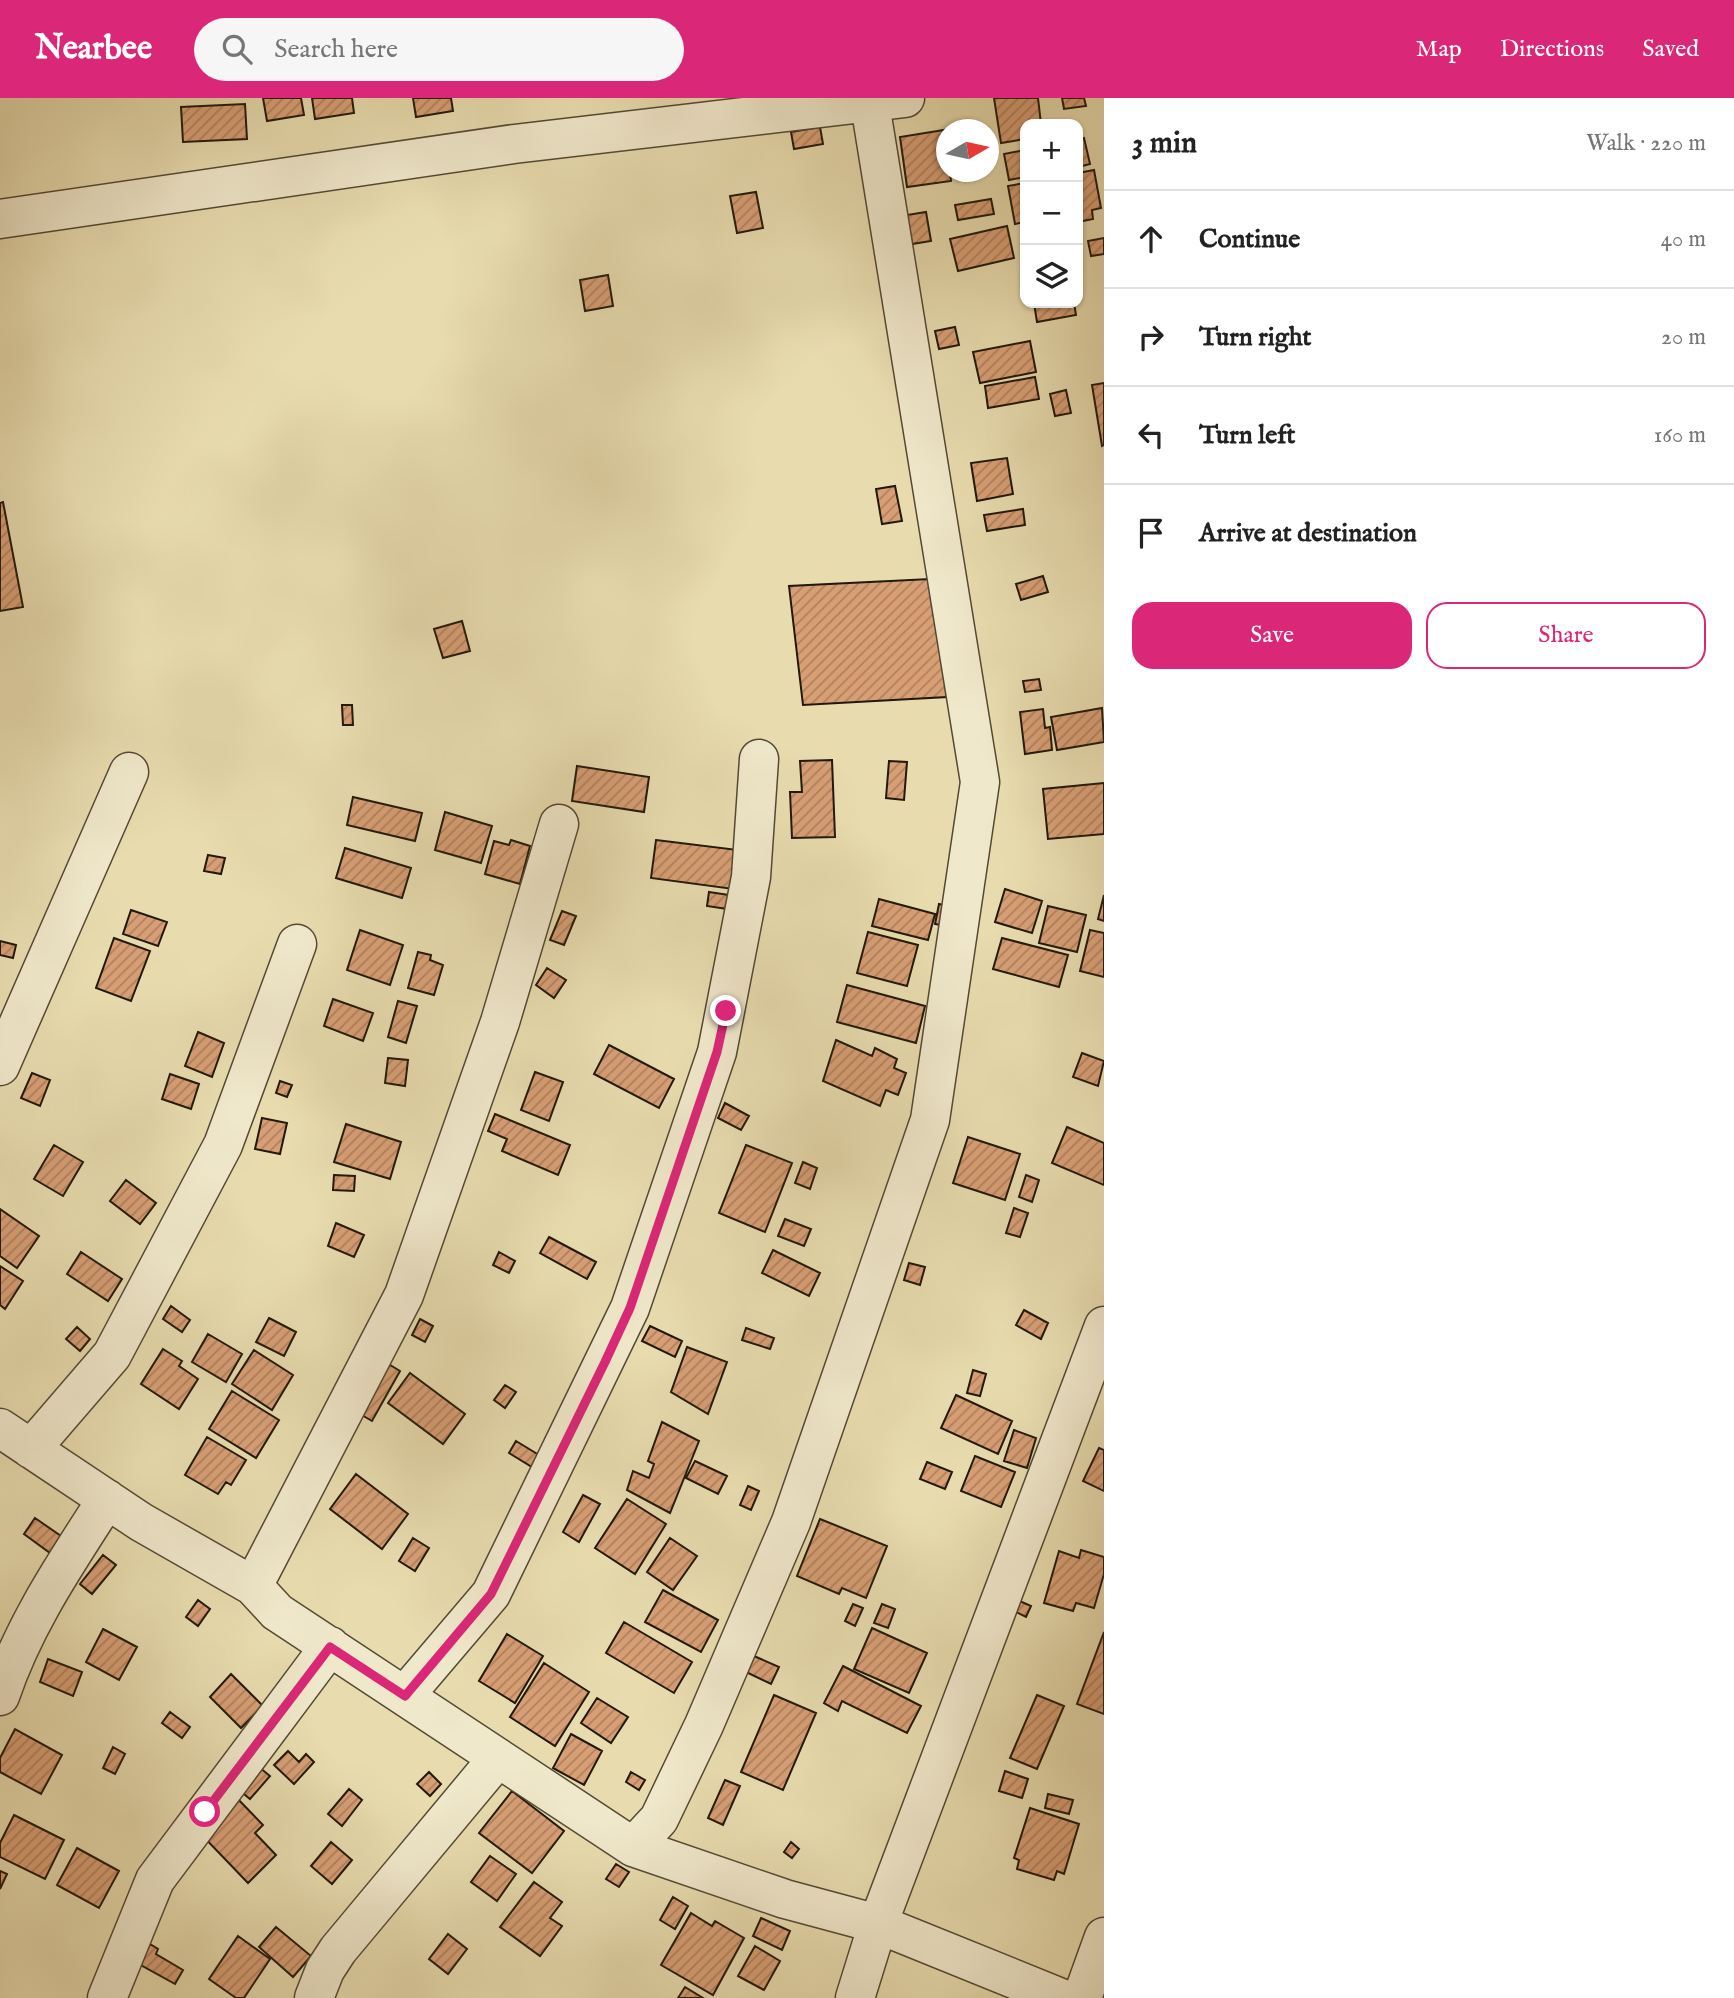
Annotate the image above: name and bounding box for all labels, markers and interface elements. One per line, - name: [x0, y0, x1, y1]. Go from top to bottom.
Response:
- search box: [194, 18, 684, 81]
- text: Nearbee: [35, 28, 152, 70]
- icon: search: [218, 30, 256, 68]
- text: Search here: [274, 33, 398, 66]
- text: Map: [1416, 34, 1462, 65]
- text: Directions: [1500, 34, 1604, 65]
- text: Saved: [1642, 34, 1699, 65]
- north arrow: [936, 119, 999, 182]
- map controls: [1020, 119, 1083, 308]
- button: +: [1020, 119, 1083, 182]
- text: 3 min: [1132, 125, 1197, 163]
- text: Walk · 220 m: [1586, 129, 1706, 158]
- button: −: [1020, 182, 1083, 245]
- icon: ahead: [1132, 220, 1170, 258]
- text: Continue: [1199, 223, 1300, 256]
- text: 40 m: [1661, 225, 1706, 254]
- button: layers: [1020, 245, 1083, 308]
- icon: right: [1132, 318, 1170, 356]
- text: Turn right: [1199, 321, 1312, 354]
- text: 20 m: [1661, 323, 1706, 352]
- icon: left: [1132, 416, 1170, 454]
- text: Turn left: [1199, 419, 1296, 452]
- text: 160 m: [1654, 421, 1706, 450]
- icon: arrive: [1132, 514, 1170, 552]
- text: Arrive at destination: [1199, 517, 1417, 550]
- button: Save: [1132, 602, 1412, 669]
- button: Share: [1426, 602, 1706, 669]
- route end: [710, 995, 741, 1026]
- route start: [189, 1796, 220, 1827]

